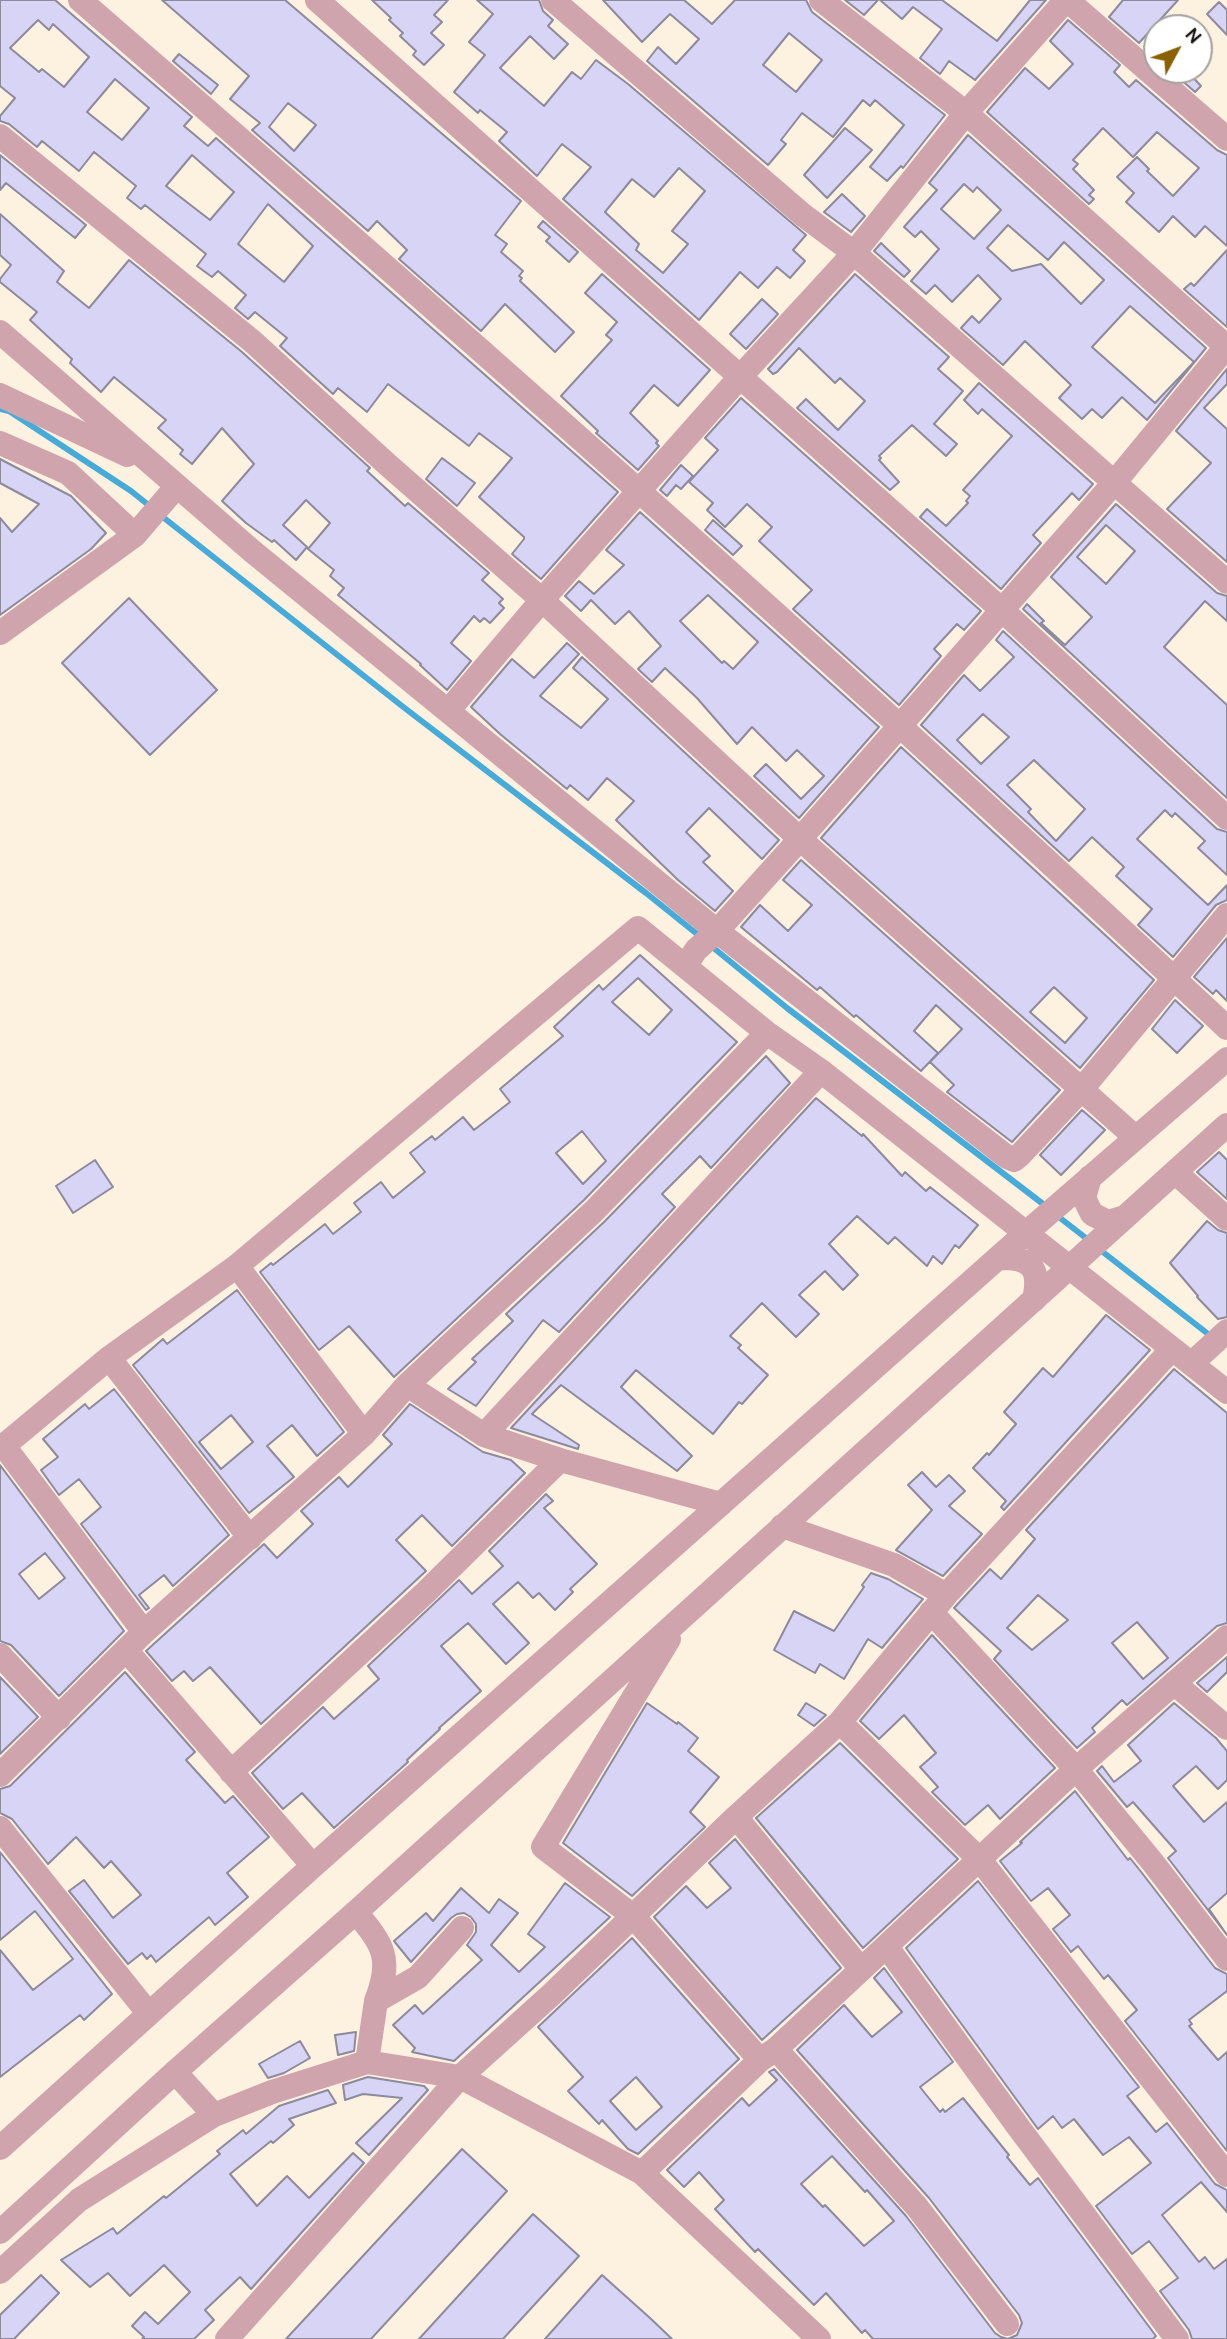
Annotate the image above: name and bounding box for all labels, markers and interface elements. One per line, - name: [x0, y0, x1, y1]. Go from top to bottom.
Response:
- north arrow: [1143, 14, 1213, 84]
- text: N: [1179, 24, 1206, 50]

